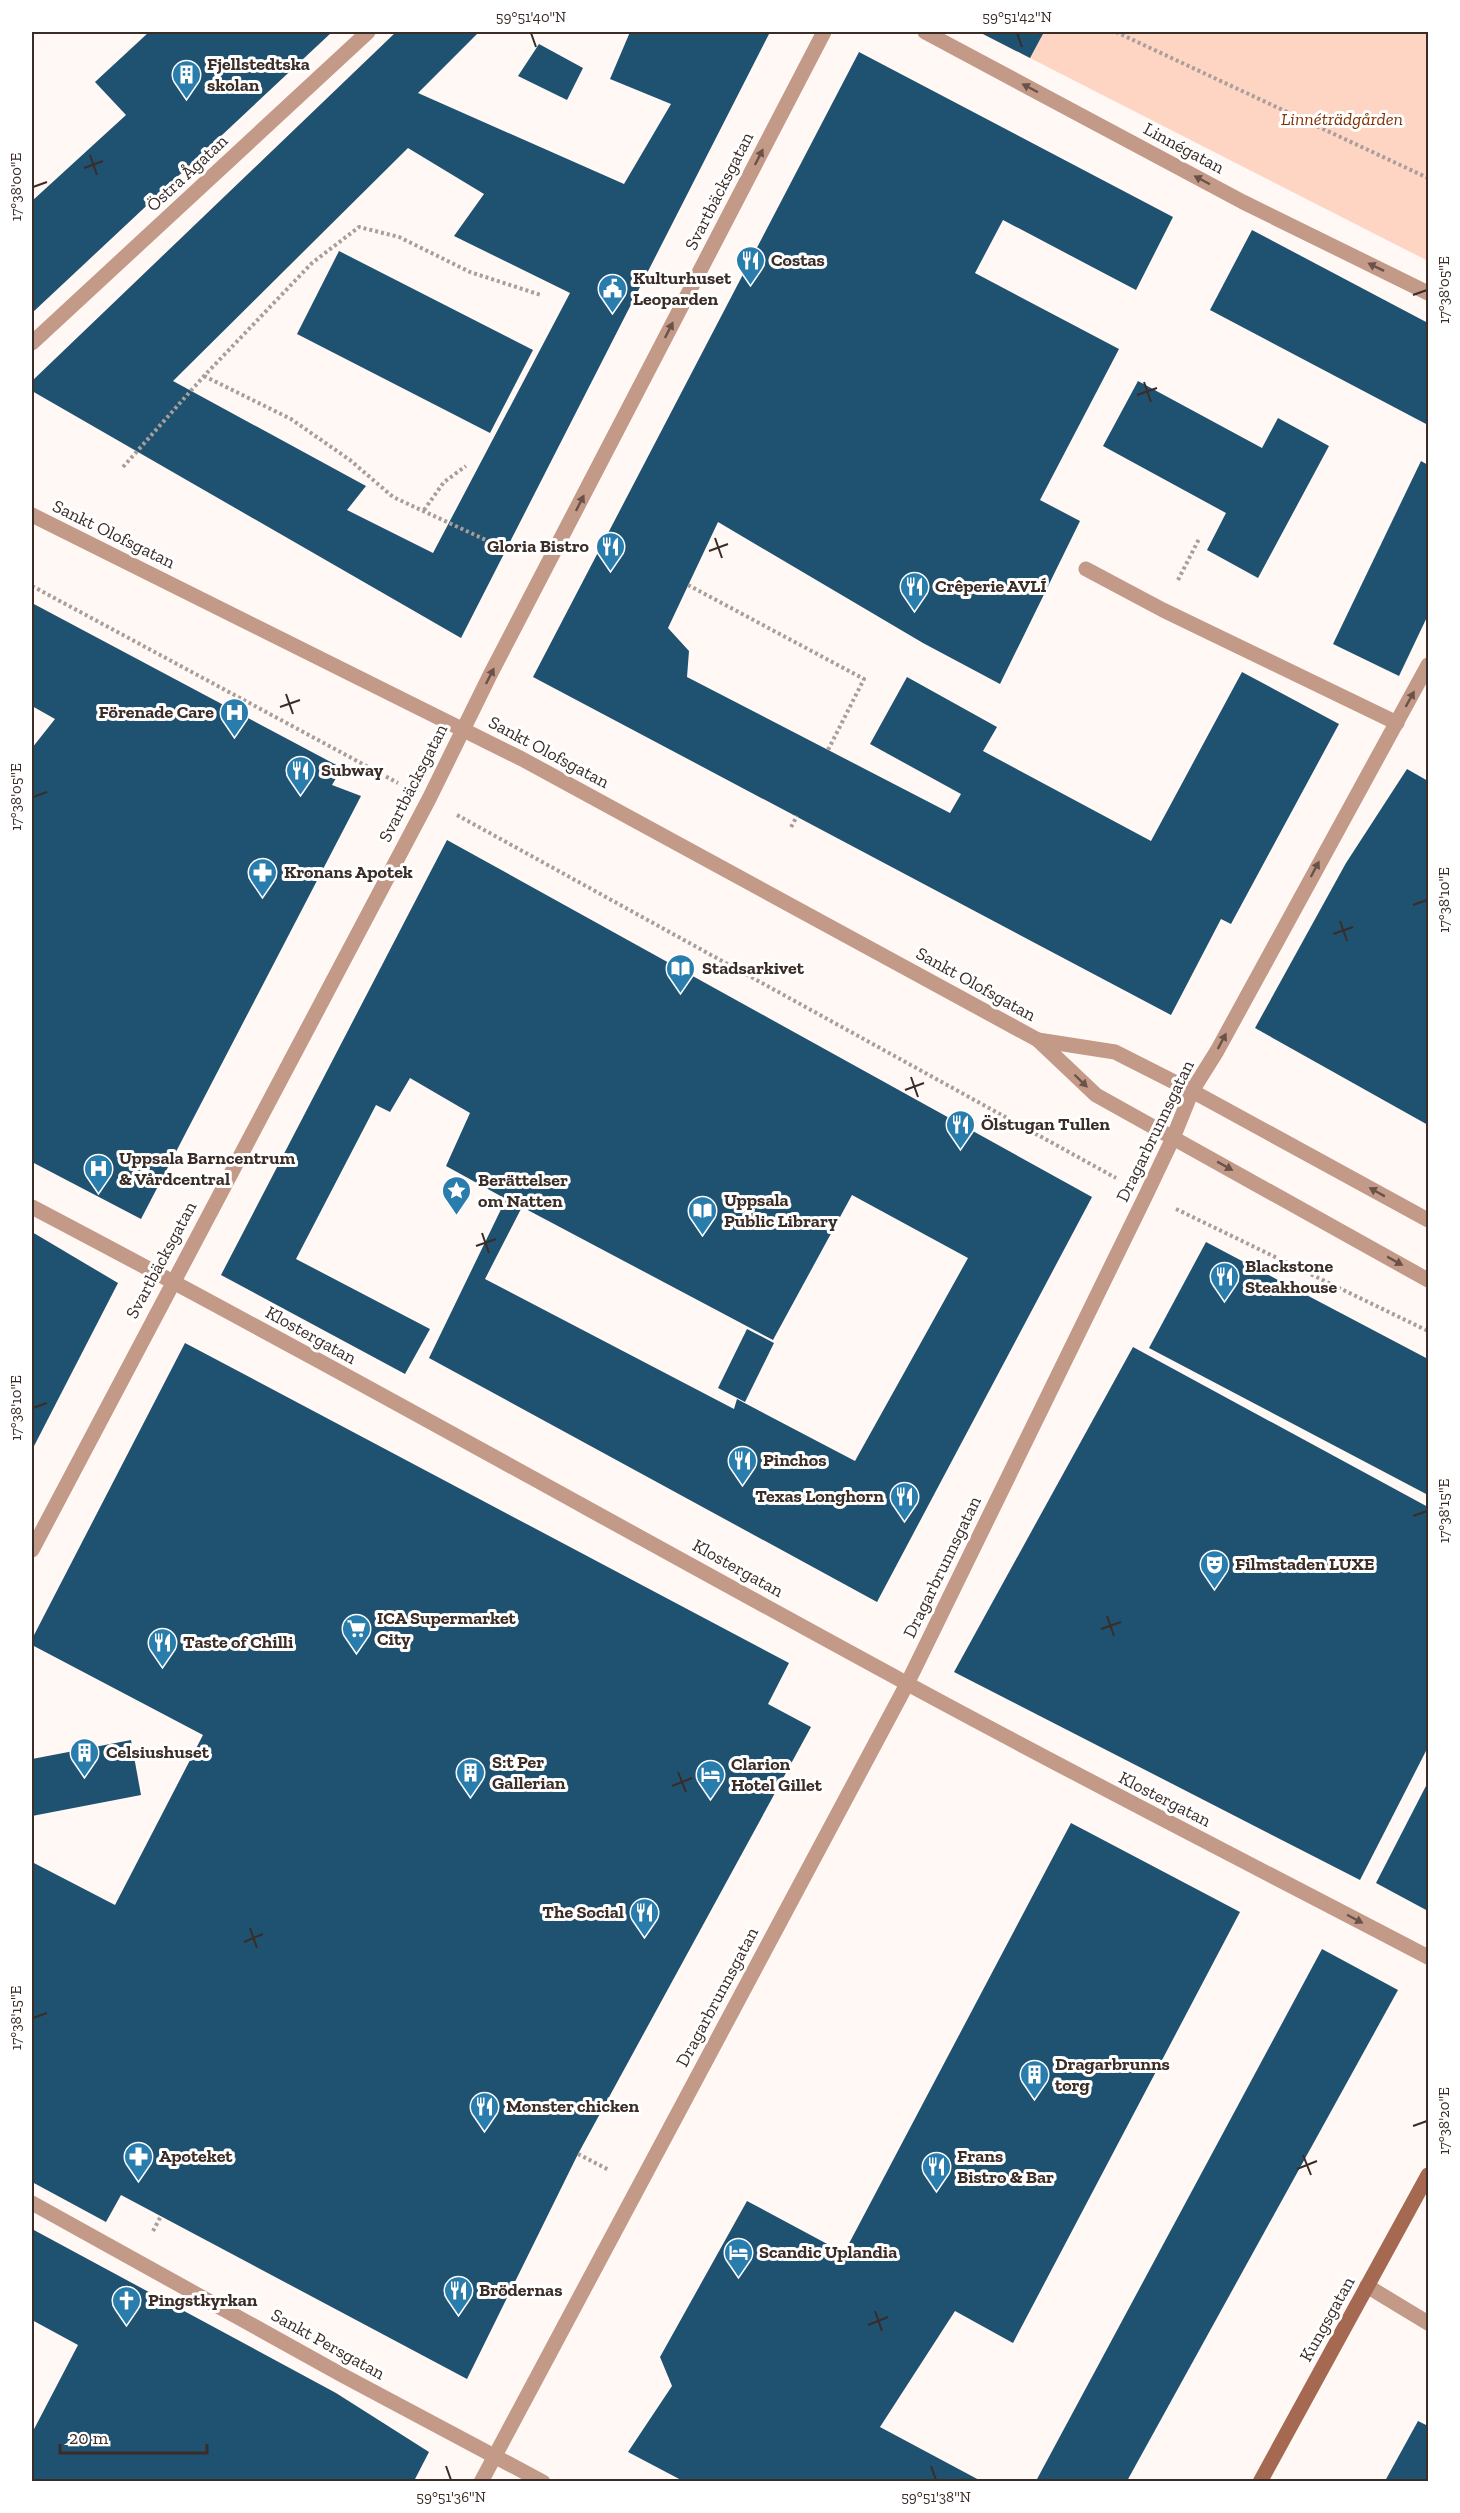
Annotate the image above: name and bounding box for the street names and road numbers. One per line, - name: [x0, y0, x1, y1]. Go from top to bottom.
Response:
- street label: Linnégatan: [1140, 118, 1229, 179]
- street label: Svartbäcksgatan: [680, 128, 759, 254]
- street label: Östra Ågatan: [142, 129, 233, 216]
- street label: Sankt Olofsgatan: [49, 495, 179, 573]
- street label: Sankt Olofsgatan: [485, 711, 614, 793]
- street label: Svartbäcksgatan: [374, 720, 453, 846]
- street label: Sankt Olofsgatan: [912, 942, 1040, 1026]
- street label: Dragarbrunnsgatan: [1111, 1056, 1199, 1206]
- street label: Svartbäcksgatan: [121, 1197, 201, 1322]
- street label: Klostergatan: [262, 1301, 361, 1369]
- street label: Dragarbrunnsgatan: [898, 1492, 986, 1642]
- street label: Klostergatan: [689, 1534, 788, 1602]
- street label: Klostergatan: [1115, 1766, 1215, 1832]
- street label: Dragarbrunnsgatan: [671, 1923, 763, 2071]
- street label: Kungsgatan: [1295, 2272, 1360, 2365]
- street label: Sankt Persgatan: [267, 2304, 389, 2385]

